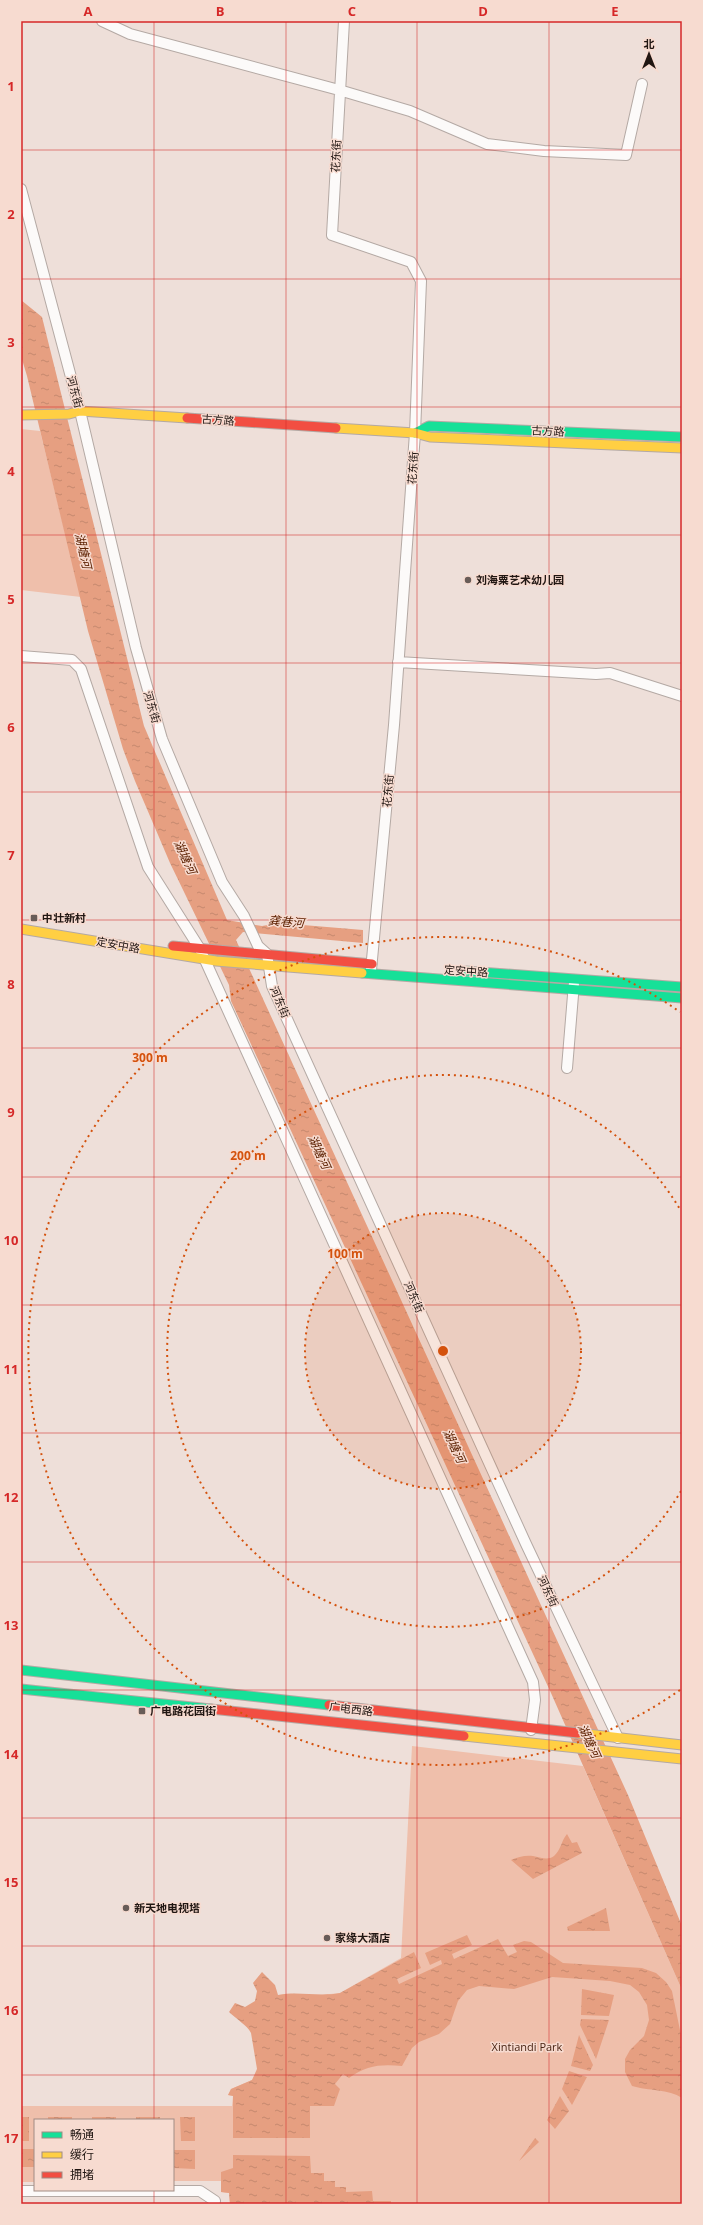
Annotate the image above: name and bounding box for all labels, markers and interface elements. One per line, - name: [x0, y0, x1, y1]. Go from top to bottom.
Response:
- text: A: [84, 2, 93, 20]
- text: B: [216, 2, 225, 20]
- text: C: [348, 2, 356, 20]
- text: D: [478, 2, 488, 20]
- text: E: [611, 2, 619, 20]
- north arrow: [629, 34, 669, 74]
- text: 北: [644, 36, 655, 51]
- text: 1: [7, 77, 15, 95]
- street label: 花东街: [327, 139, 344, 173]
- text: 2: [7, 205, 15, 223]
- text: 3: [7, 333, 15, 351]
- street label: 河东街: [64, 374, 87, 410]
- street label: 古方路: [201, 411, 235, 428]
- street label: 古方路: [531, 422, 565, 439]
- street label: 花东街: [404, 451, 421, 485]
- text: 4: [7, 462, 15, 480]
- water label: 湖塘河: [71, 531, 96, 572]
- place label: 刘海粟艺术幼儿园: [476, 572, 564, 587]
- marker: 刘海粟艺术幼儿园: [463, 575, 473, 585]
- text: 5: [7, 590, 15, 608]
- street label: 河东街: [141, 689, 164, 725]
- text: 6: [7, 718, 15, 736]
- street label: 花东街: [379, 774, 396, 808]
- water label: 湖塘河: [170, 837, 202, 879]
- text: 7: [7, 846, 15, 864]
- place label: 中壮新村: [42, 910, 86, 925]
- water label: 龚巷河: [267, 911, 307, 932]
- marker: 中壮新村: [29, 913, 39, 923]
- street label: 定安中路: [95, 933, 141, 956]
- street label: 定安中路: [444, 961, 489, 980]
- text: 8: [7, 975, 15, 993]
- street label: 河东街: [267, 984, 294, 1020]
- text: 300 m: [132, 1049, 168, 1066]
- text: 9: [7, 1103, 15, 1121]
- water label: 湖塘河: [304, 1132, 336, 1174]
- text: 200 m: [230, 1147, 266, 1164]
- text: 10: [4, 1231, 18, 1249]
- text: 100 m: [327, 1245, 363, 1262]
- street label: 河东街: [401, 1279, 428, 1315]
- centre of rings: [436, 1344, 450, 1358]
- text: 11: [4, 1360, 18, 1378]
- water label: 湖塘河: [439, 1426, 471, 1468]
- text: 12: [4, 1488, 19, 1506]
- street label: 河东街: [535, 1573, 562, 1609]
- text: 13: [4, 1616, 18, 1634]
- street label: 广电西路: [328, 1698, 374, 1719]
- place label: 广电路花园街: [150, 1703, 216, 1718]
- marker: 广电路花园街: [137, 1706, 147, 1716]
- water label: 湖塘河: [574, 1721, 606, 1763]
- text: 14: [4, 1745, 19, 1763]
- text: 15: [4, 1873, 18, 1891]
- place label: 新天地电视塔: [134, 1900, 200, 1915]
- marker: 新天地电视塔: [121, 1903, 131, 1913]
- place label: 家缘大酒店: [335, 1930, 390, 1945]
- marker: 家缘大酒店: [322, 1933, 332, 1943]
- text: 16: [4, 2001, 19, 2019]
- park label: Xintiandi Park: [492, 2039, 563, 2054]
- legend: [34, 2119, 174, 2191]
- text: 畅通: [70, 2126, 94, 2143]
- text: 17: [4, 2129, 19, 2147]
- text: 缓行: [70, 2146, 94, 2163]
- text: 拥堵: [70, 2166, 94, 2183]

